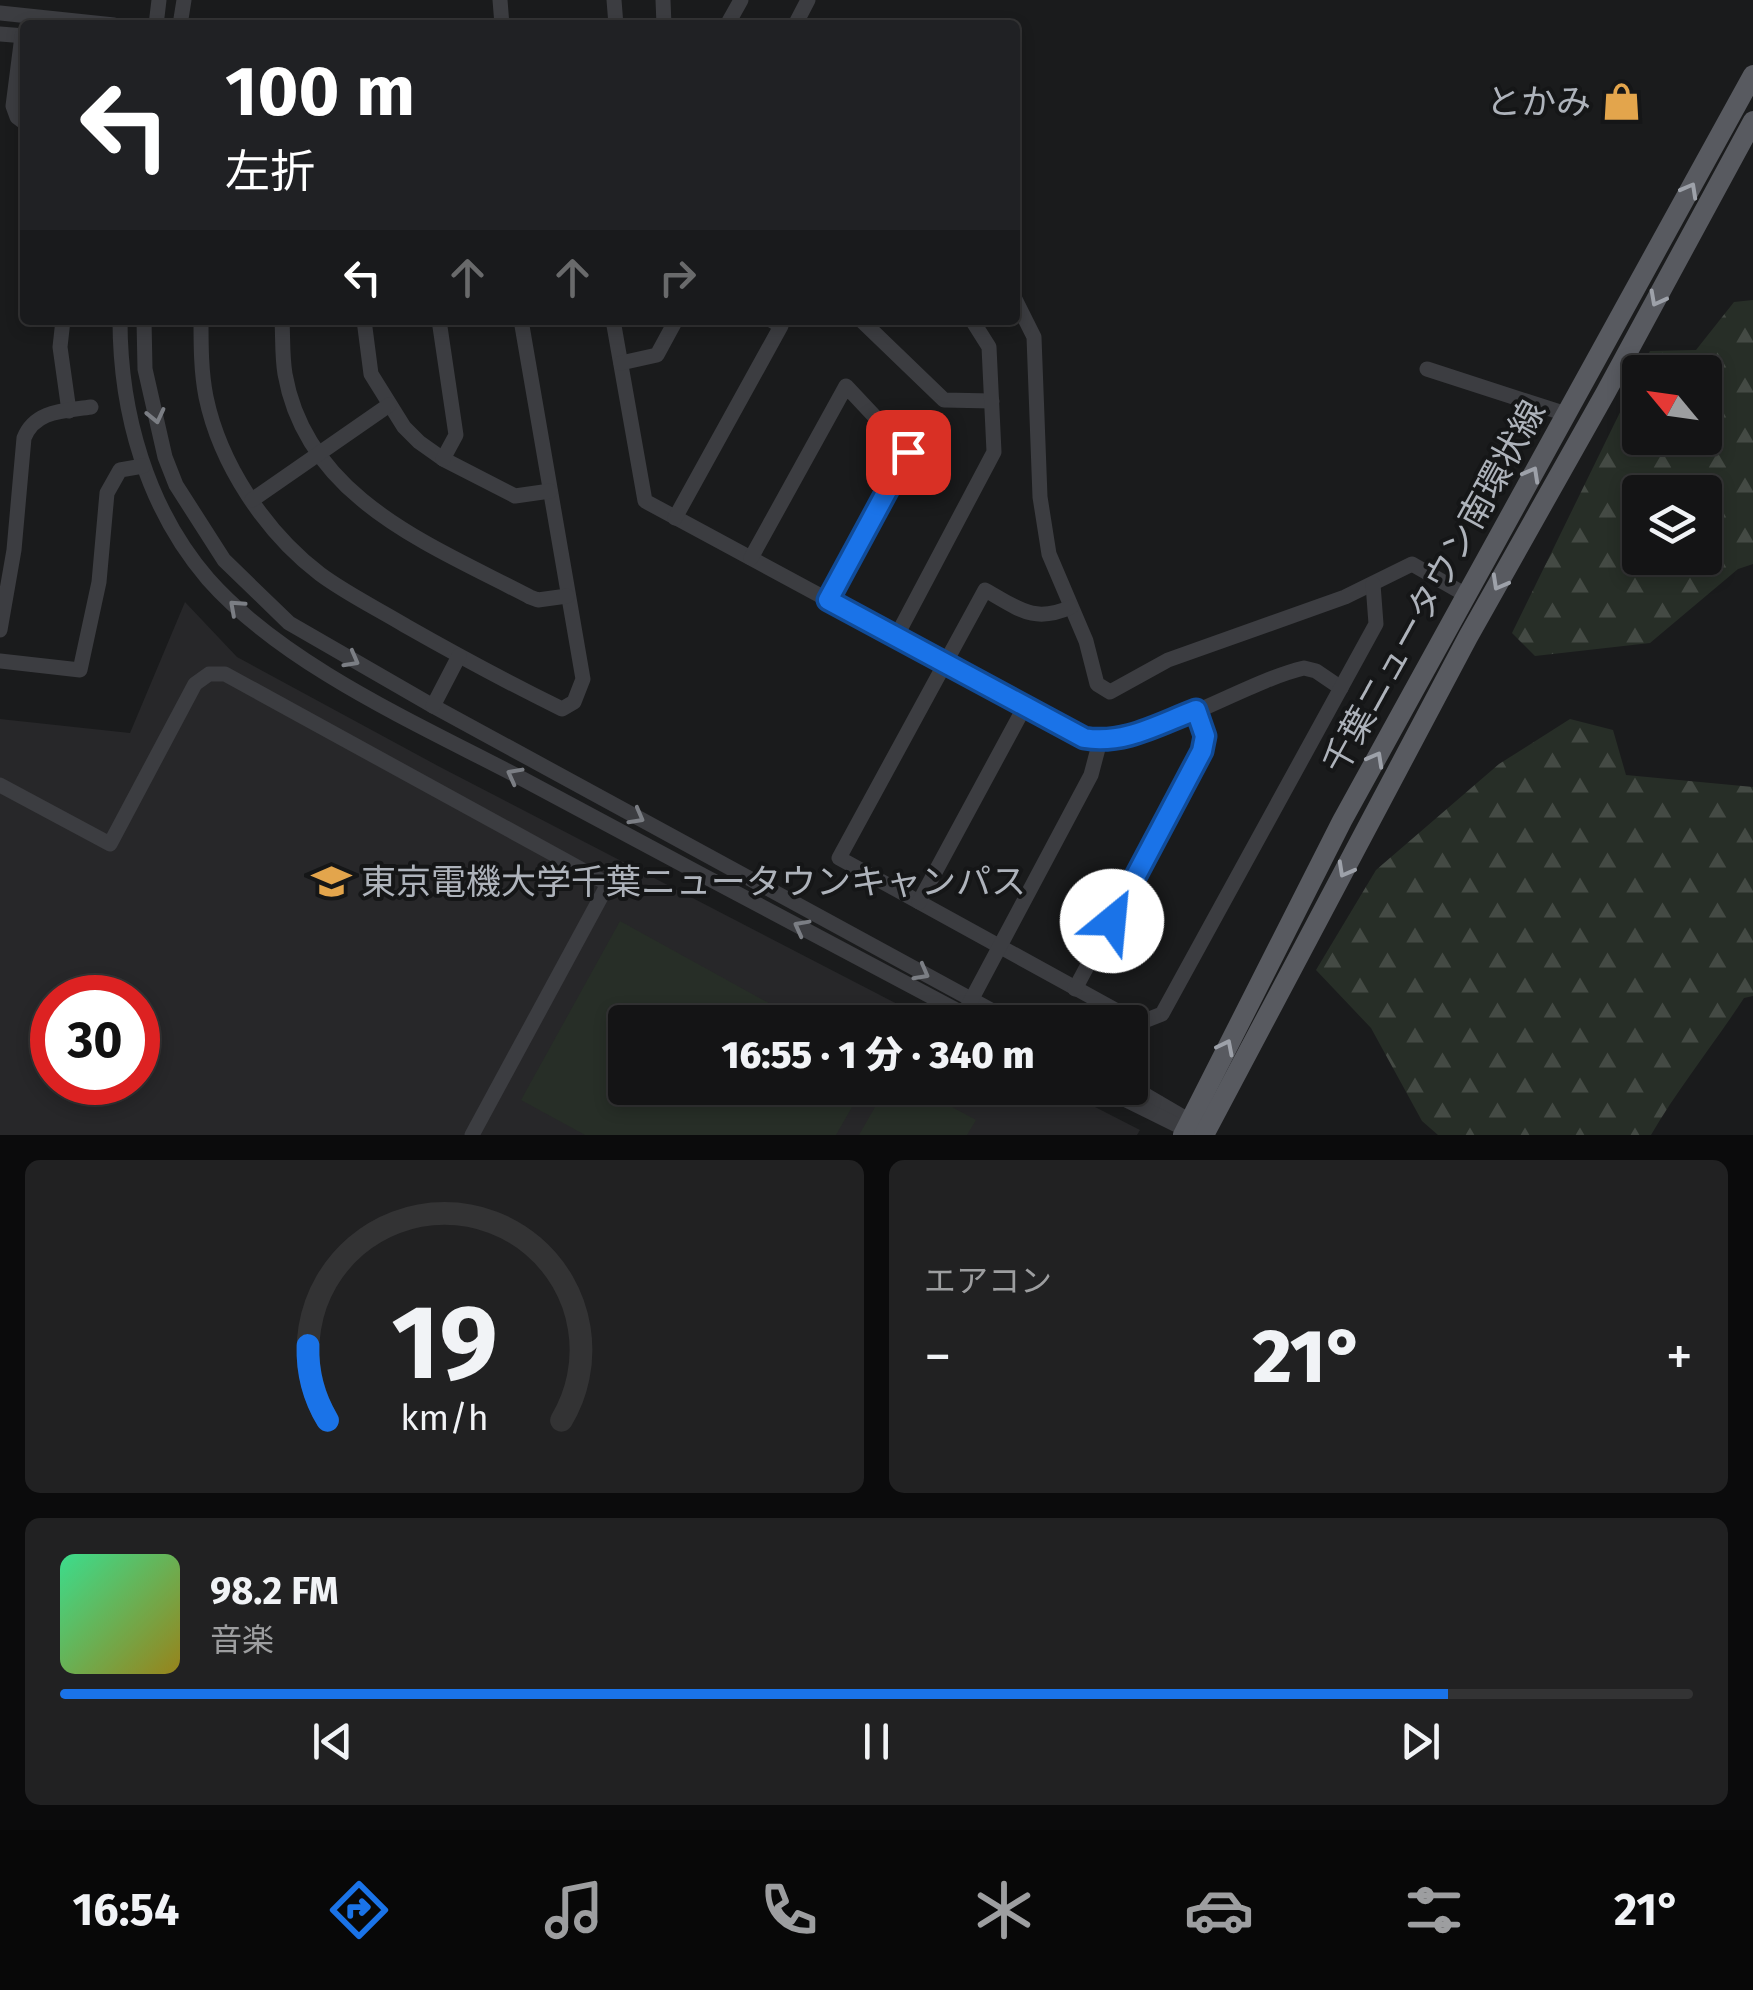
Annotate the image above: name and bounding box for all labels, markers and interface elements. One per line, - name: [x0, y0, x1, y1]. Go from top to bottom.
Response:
- text: 100 m: [225, 50, 415, 134]
- icon: left: [60, 60, 190, 190]
- place label: とかみ: [1486, 81, 1591, 123]
- shop icon: とかみ: [1600, 81, 1642, 123]
- text: 左折: [225, 145, 315, 199]
- one-way arrow: [1677, 183, 1697, 201]
- icon: left: [335, 250, 390, 305]
- icon: ahead: [440, 250, 495, 305]
- icon: ahead: [545, 250, 600, 305]
- icon: right: [650, 250, 705, 305]
- one-way arrow: [1649, 289, 1669, 307]
- north arrow: [1622, 355, 1722, 455]
- map controls: [1622, 355, 1722, 575]
- street label: 千葉ニュータウン南環状線: [1314, 393, 1554, 781]
- one-way arrow: [144, 407, 165, 424]
- pin: [866, 410, 951, 495]
- icon: arrive: [881, 425, 936, 480]
- one-way arrow: [1520, 467, 1540, 485]
- button: layers: [1622, 475, 1722, 575]
- one-way arrow: [1491, 572, 1511, 590]
- one-way arrow: [229, 601, 248, 619]
- one-way arrow: [341, 648, 359, 668]
- one-way arrow: [1364, 752, 1383, 770]
- one-way arrow: [506, 767, 524, 787]
- one-way arrow: [626, 805, 644, 824]
- one-way arrow: [1338, 859, 1358, 877]
- school or university icon: 東京電機大学千葉ニュータウンキャンパス: [310, 861, 352, 903]
- place label: 東京電機大学千葉ニュータウンキャンパス: [361, 861, 1026, 903]
- position arrow: [1060, 869, 1164, 973]
- one-way arrow: [793, 920, 811, 940]
- one-way arrow: [911, 960, 929, 980]
- speed limit sign: 30: [30, 975, 160, 1105]
- text: 16:55 · 1 分 · 340 m: [721, 1032, 1035, 1078]
- one-way arrow: [1214, 1040, 1233, 1058]
- text: エアコン: [924, 1262, 1052, 1300]
- text: 19: [391, 1281, 498, 1406]
- text: 21°: [1252, 1312, 1365, 1402]
- text: −: [924, 1324, 952, 1390]
- text: +: [1666, 1324, 1693, 1390]
- text: km/h: [400, 1397, 489, 1439]
- text: 98.2 FM: [210, 1568, 339, 1614]
- text: 音楽: [210, 1621, 274, 1659]
- icon: previous: [305, 1714, 360, 1769]
- icon: pause: [849, 1714, 904, 1769]
- icon: next: [1393, 1714, 1448, 1769]
- icon: directions: [324, 1875, 394, 1945]
- icon: music: [539, 1875, 609, 1945]
- icon: phone: [754, 1875, 824, 1945]
- icon: climate: [969, 1875, 1039, 1945]
- icon: car: [1184, 1875, 1254, 1945]
- icon: filters: [1399, 1875, 1469, 1945]
- text: 16:54: [72, 1883, 179, 1937]
- text: 21°: [1614, 1883, 1680, 1937]

